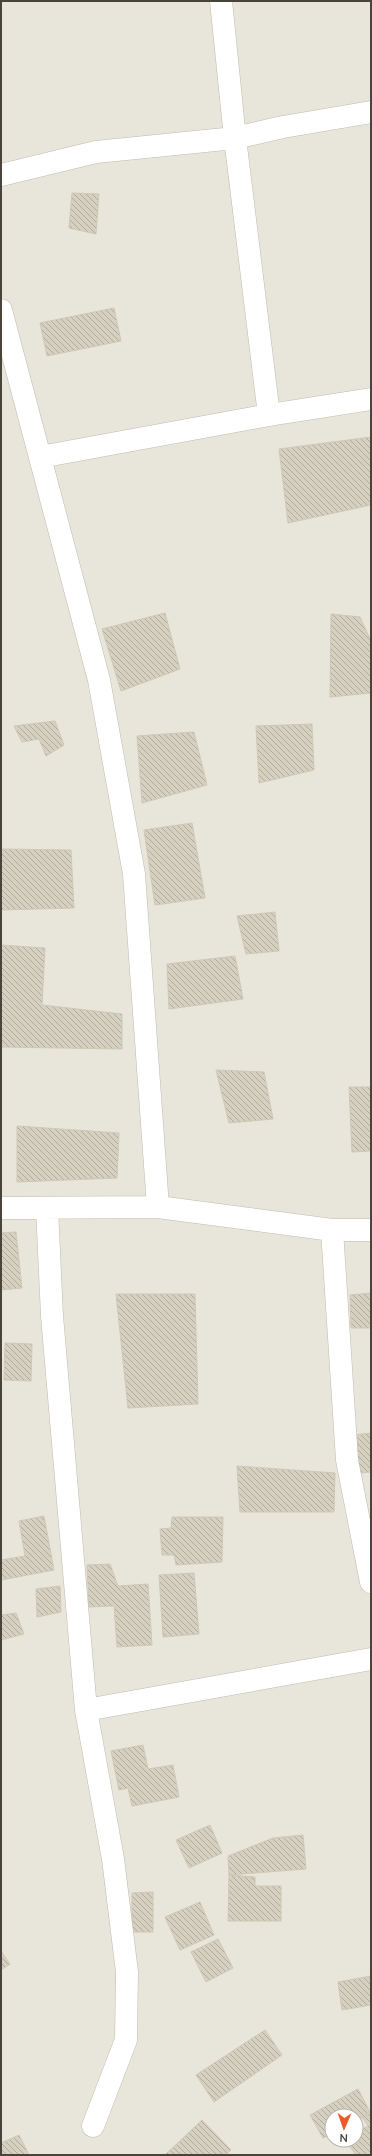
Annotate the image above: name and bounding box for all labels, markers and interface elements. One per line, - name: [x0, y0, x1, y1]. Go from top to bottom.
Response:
- north arrow: [324, 2108, 364, 2148]
- text: N: [339, 2131, 348, 2145]

